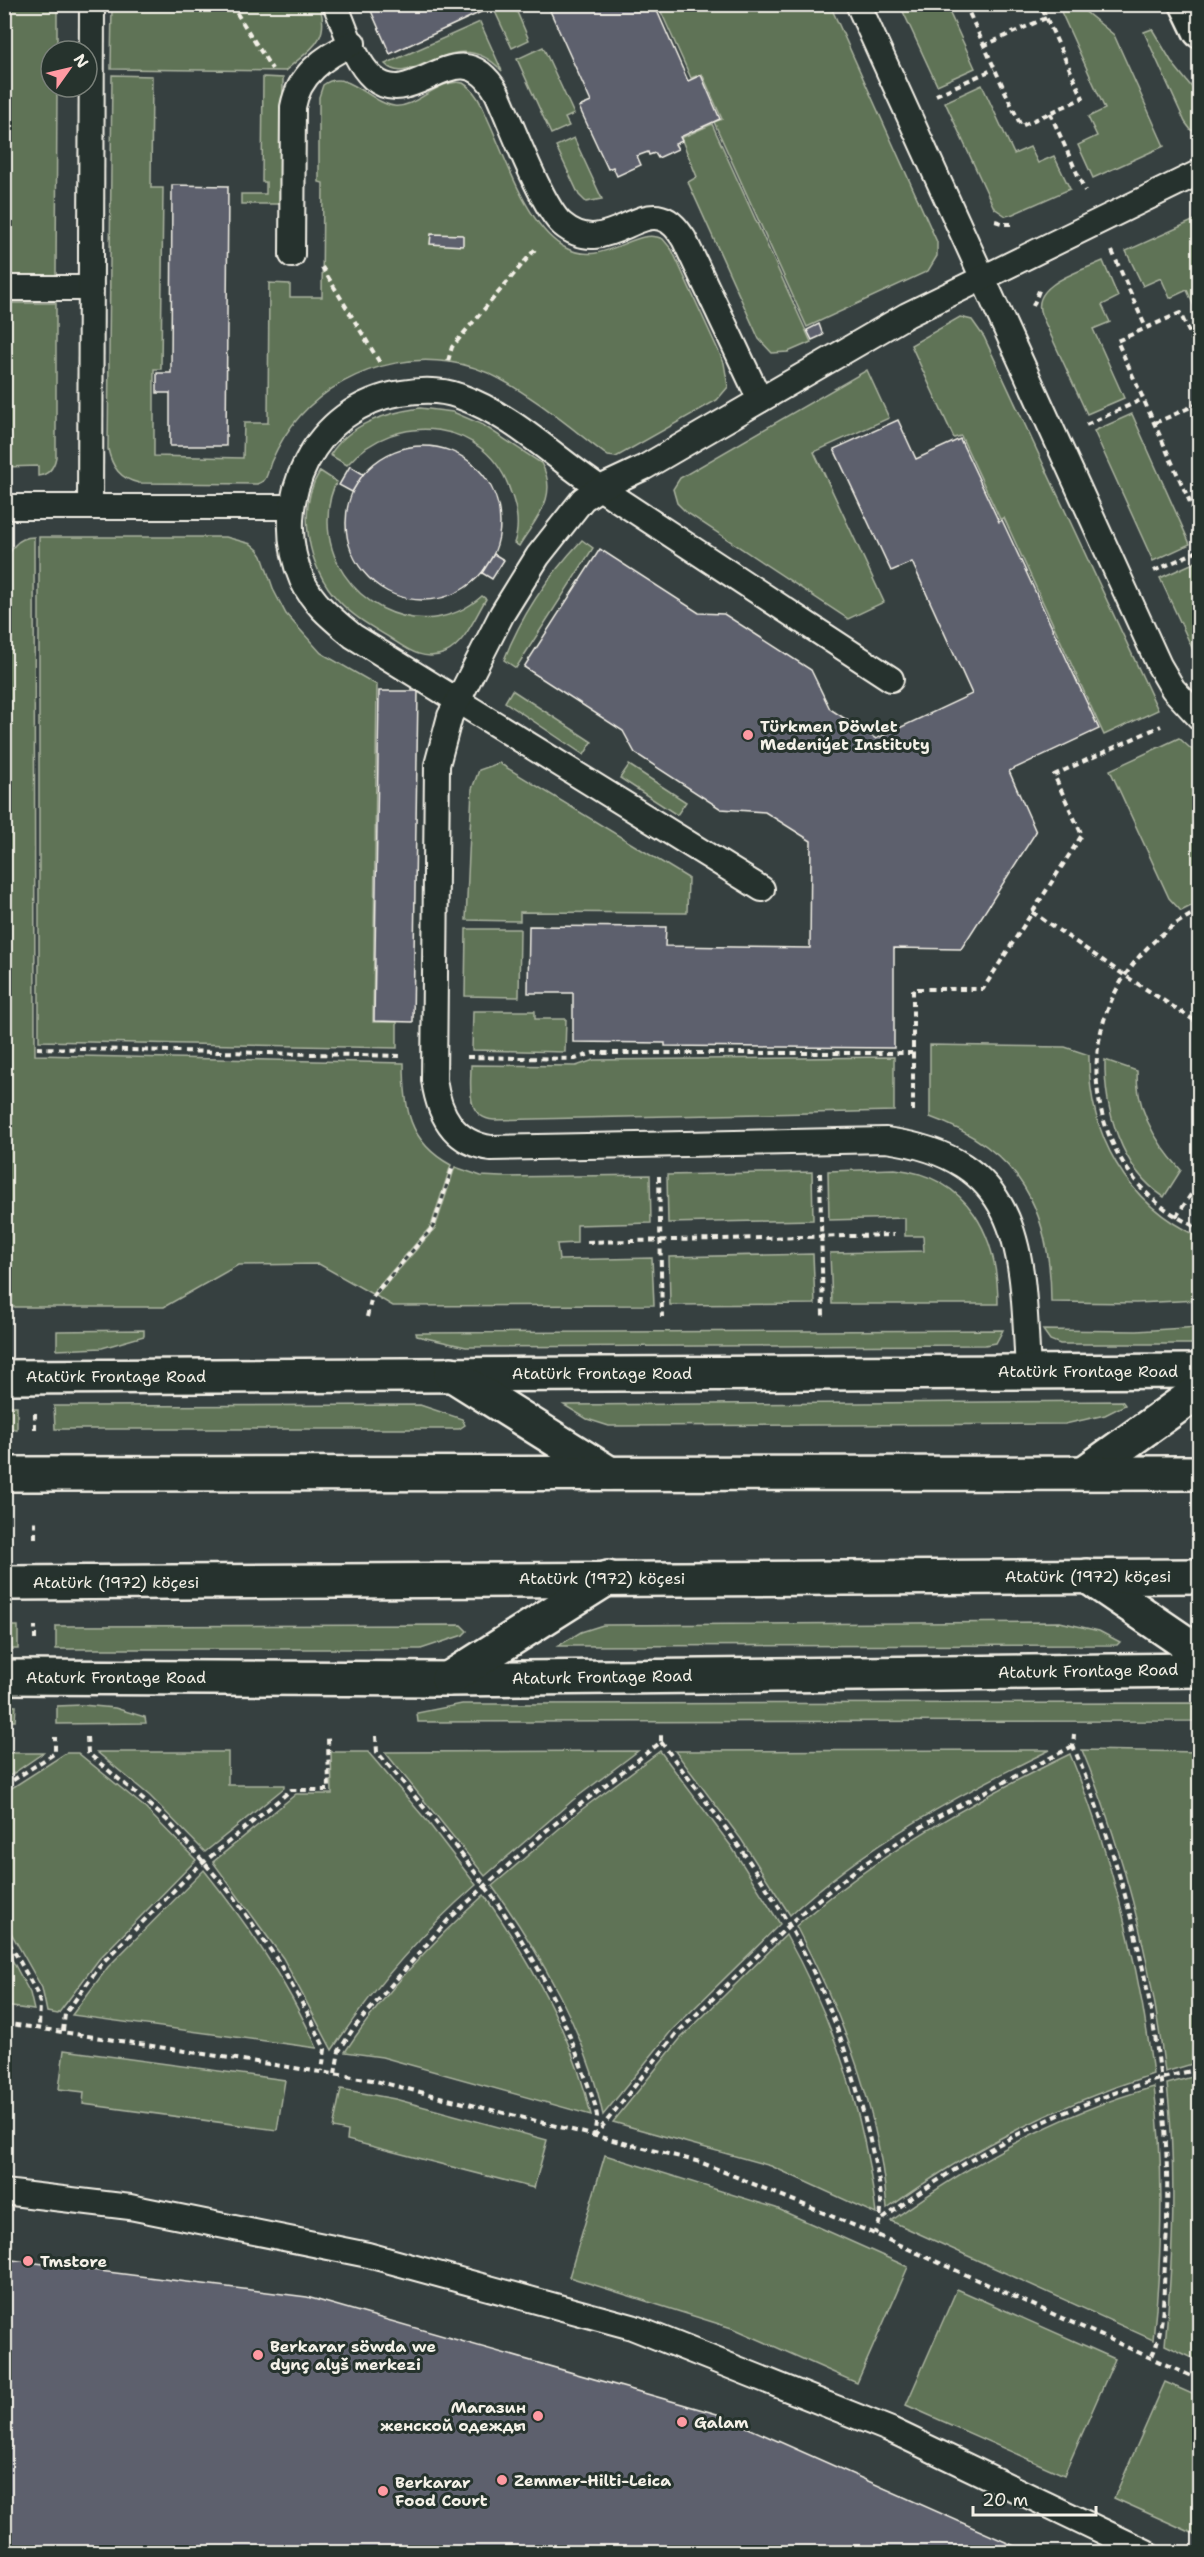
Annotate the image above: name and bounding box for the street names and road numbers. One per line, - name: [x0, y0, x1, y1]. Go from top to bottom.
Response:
- street label: Atatürk Frontage Road: [998, 1361, 1178, 1382]
- street label: Atatürk Frontage Road: [512, 1363, 692, 1384]
- street label: Atatürk Frontage Road: [26, 1366, 206, 1387]
- street label: Atatürk (1972) köçesi: [1005, 1566, 1171, 1587]
- street label: Atatürk (1972) köçesi: [519, 1568, 685, 1589]
- street label: Atatürk (1972) köçesi: [33, 1572, 199, 1593]
- street label: Ataturk Frontage Road: [998, 1659, 1178, 1683]
- street label: Ataturk Frontage Road: [512, 1665, 692, 1689]
- street label: Ataturk Frontage Road: [26, 1667, 206, 1688]

